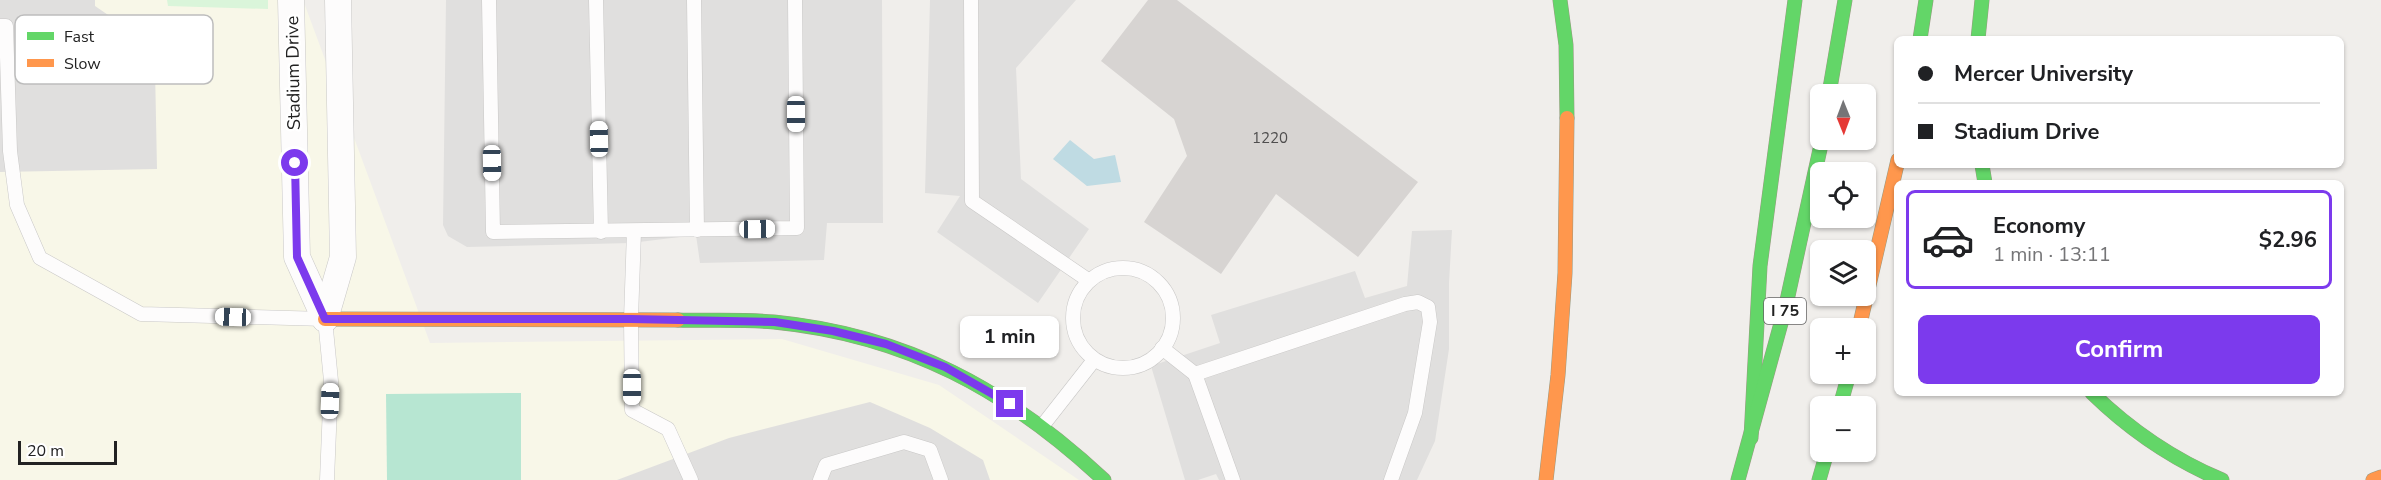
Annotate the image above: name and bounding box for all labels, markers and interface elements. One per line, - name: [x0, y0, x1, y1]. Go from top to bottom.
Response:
- legend: [15, 15, 213, 84]
- street label: Stadium Drive: [280, 16, 306, 130]
- text: Fast: [64, 26, 95, 48]
- text: Slow: [64, 53, 101, 75]
- text: Mercer University: [1954, 59, 2133, 89]
- north arrow: [1810, 84, 1876, 150]
- map controls: [1810, 84, 1876, 462]
- car: [787, 96, 805, 132]
- text: Stadium Drive: [1954, 117, 2099, 147]
- car: [590, 121, 608, 157]
- house number: 1220: [1252, 128, 1288, 148]
- car: [483, 145, 501, 181]
- route start: [281, 149, 308, 176]
- button: locate: [1810, 162, 1876, 228]
- text: Economy: [1993, 211, 2085, 241]
- icon: car: [1921, 213, 1975, 267]
- car: [739, 220, 775, 238]
- text: $2.96: [2259, 225, 2317, 255]
- button: layers: [1810, 240, 1876, 306]
- text: 1 min · 13:11: [1993, 241, 2111, 268]
- road number: I 75: [1764, 298, 1806, 324]
- car: [215, 307, 251, 327]
- button: Confirm: [1918, 315, 2320, 384]
- callout: 1 min: [960, 317, 1060, 359]
- button: +: [1810, 318, 1876, 384]
- text: 1 min: [984, 323, 1035, 350]
- car: [623, 369, 641, 405]
- car: [320, 383, 340, 419]
- route end: [996, 390, 1023, 417]
- button: −: [1810, 396, 1876, 462]
- scale bar: [18, 438, 117, 466]
- text: 20 m: [27, 440, 64, 462]

